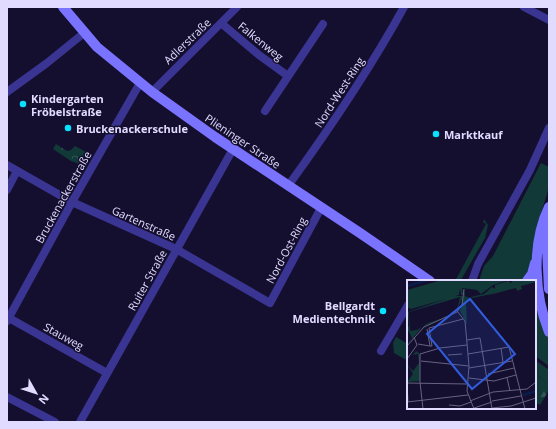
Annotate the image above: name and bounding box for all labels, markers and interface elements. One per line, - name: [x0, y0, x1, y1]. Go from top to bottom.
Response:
- street label: Adlerstraße: [160, 15, 214, 67]
- street label: Falkenweg: [235, 18, 287, 64]
- street label: Nord-West-Ring: [311, 54, 367, 130]
- place label: Kindergarten Fröbelstraße: [31, 91, 104, 119]
- marker: Kindergarten Fröbelstraße: [18, 99, 28, 109]
- street label: Plieninger Straße: [202, 110, 284, 172]
- place label: Bruckenackerschule: [76, 121, 188, 136]
- marker: Bruckenackerschule: [63, 123, 73, 133]
- place label: Marktkauf: [444, 127, 503, 142]
- marker: Marktkauf: [431, 129, 441, 139]
- street label: Bruckenackerstraße: [31, 148, 95, 246]
- street label: Gartenstraße: [110, 202, 178, 244]
- street label: Nord-Ost-Ring: [262, 214, 310, 286]
- street label: Ruiter Straße: [124, 247, 170, 313]
- inset map: [407, 280, 536, 409]
- place label: Bellgardt Medientechnik: [293, 298, 375, 326]
- marker: Bellgardt Medientechnik: [378, 306, 388, 316]
- street label: Stauweg: [41, 319, 87, 353]
- north arrow: [16, 373, 56, 413]
- text: N: [36, 391, 53, 408]

